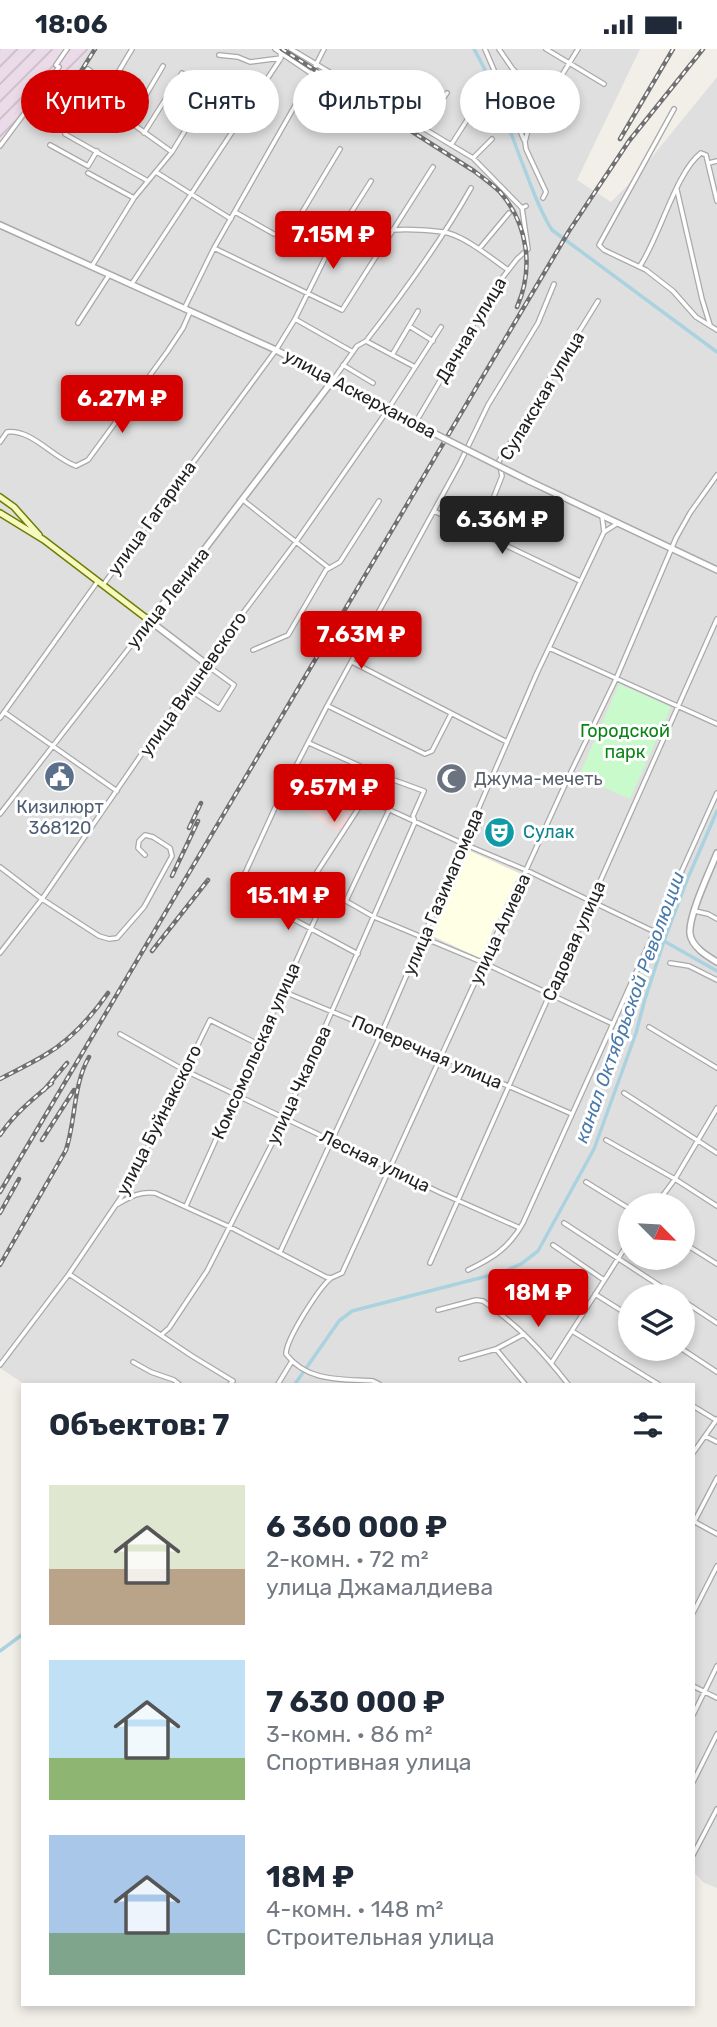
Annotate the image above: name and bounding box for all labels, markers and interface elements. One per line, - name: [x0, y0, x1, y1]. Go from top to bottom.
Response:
- text: 18:06: [35, 9, 108, 40]
- chip: Купить: [21, 70, 149, 133]
- chip: Снять: [163, 70, 279, 133]
- chip: Фильтры: [293, 70, 446, 133]
- chip: Новое: [460, 70, 580, 133]
- pin: 7.15M ₽: [268, 211, 398, 271]
- text: 7.15M ₽: [291, 220, 375, 248]
- street label: Дачная улица: [431, 273, 511, 387]
- street label: Сулакская улица: [495, 328, 589, 464]
- street label: улица Аскерханова: [280, 345, 440, 443]
- pin: 6.27M ₽: [57, 375, 187, 435]
- text: 6.27M ₽: [77, 384, 167, 412]
- street label: улица Гагарина: [103, 457, 201, 579]
- pin: 6.36M ₽: [437, 497, 567, 556]
- text: 6.36M ₽: [456, 505, 548, 533]
- street label: улица Ленина: [122, 543, 214, 653]
- street label: улица Вишневского: [135, 607, 251, 761]
- pin: 7.63M ₽: [296, 611, 426, 671]
- text: 7.63M ₽: [317, 620, 405, 648]
- park label: Городской парк: [580, 720, 670, 763]
- public building icon: Кизилюрт 368120: [43, 759, 77, 793]
- mosque icon: Джума-мечеть: [434, 762, 468, 796]
- pin: 9.57M ₽: [269, 765, 399, 824]
- place label: Джума-мечеть: [474, 768, 602, 790]
- text: 9.57M ₽: [290, 773, 378, 801]
- place label: Кизилюрт 368120: [16, 796, 104, 839]
- street label: улица Газимагомеда: [398, 805, 488, 979]
- theatre icon: Сулак: [483, 815, 517, 849]
- place label: Сулак: [523, 821, 575, 843]
- water label: канал Октябрьской Революции: [570, 868, 689, 1146]
- street label: улица Алиева: [465, 870, 535, 988]
- pin: 15.1M ₽: [223, 873, 353, 932]
- street label: Садовая улица: [538, 878, 610, 1004]
- text: 15.1M ₽: [246, 881, 330, 909]
- street label: Комсомольская улица: [207, 959, 305, 1143]
- street label: Поперечная улица: [348, 1010, 506, 1094]
- street label: улица Чкалова: [262, 1022, 336, 1148]
- street label: улица Буйнакского: [112, 1041, 206, 1199]
- street label: Лесная улица: [316, 1125, 434, 1197]
- north arrow: [618, 1193, 695, 1271]
- map controls: [618, 1193, 695, 1361]
- pin: 18M ₽: [489, 1269, 587, 1329]
- text: 18M ₽: [504, 1278, 572, 1306]
- button: layers: [618, 1284, 695, 1361]
- icon: filters: [629, 1406, 667, 1444]
- text: Объектов: 7: [49, 1407, 230, 1443]
- text: 6 360 000 ₽: [266, 1509, 447, 1545]
- icon: home: [105, 1513, 189, 1597]
- text: 2-комн. · 72 m²: [266, 1545, 429, 1573]
- text: улица Джамалдиева: [266, 1573, 493, 1601]
- text: 7 630 000 ₽: [266, 1684, 445, 1720]
- icon: home: [105, 1688, 189, 1772]
- text: 3-комн. · 86 m²: [266, 1720, 433, 1748]
- text: Спортивная улица: [266, 1748, 472, 1776]
- text: 18M ₽: [266, 1859, 354, 1895]
- icon: home: [105, 1863, 189, 1947]
- text: 4-комн. · 148 m²: [266, 1895, 443, 1923]
- text: Строительная улица: [266, 1923, 494, 1951]

